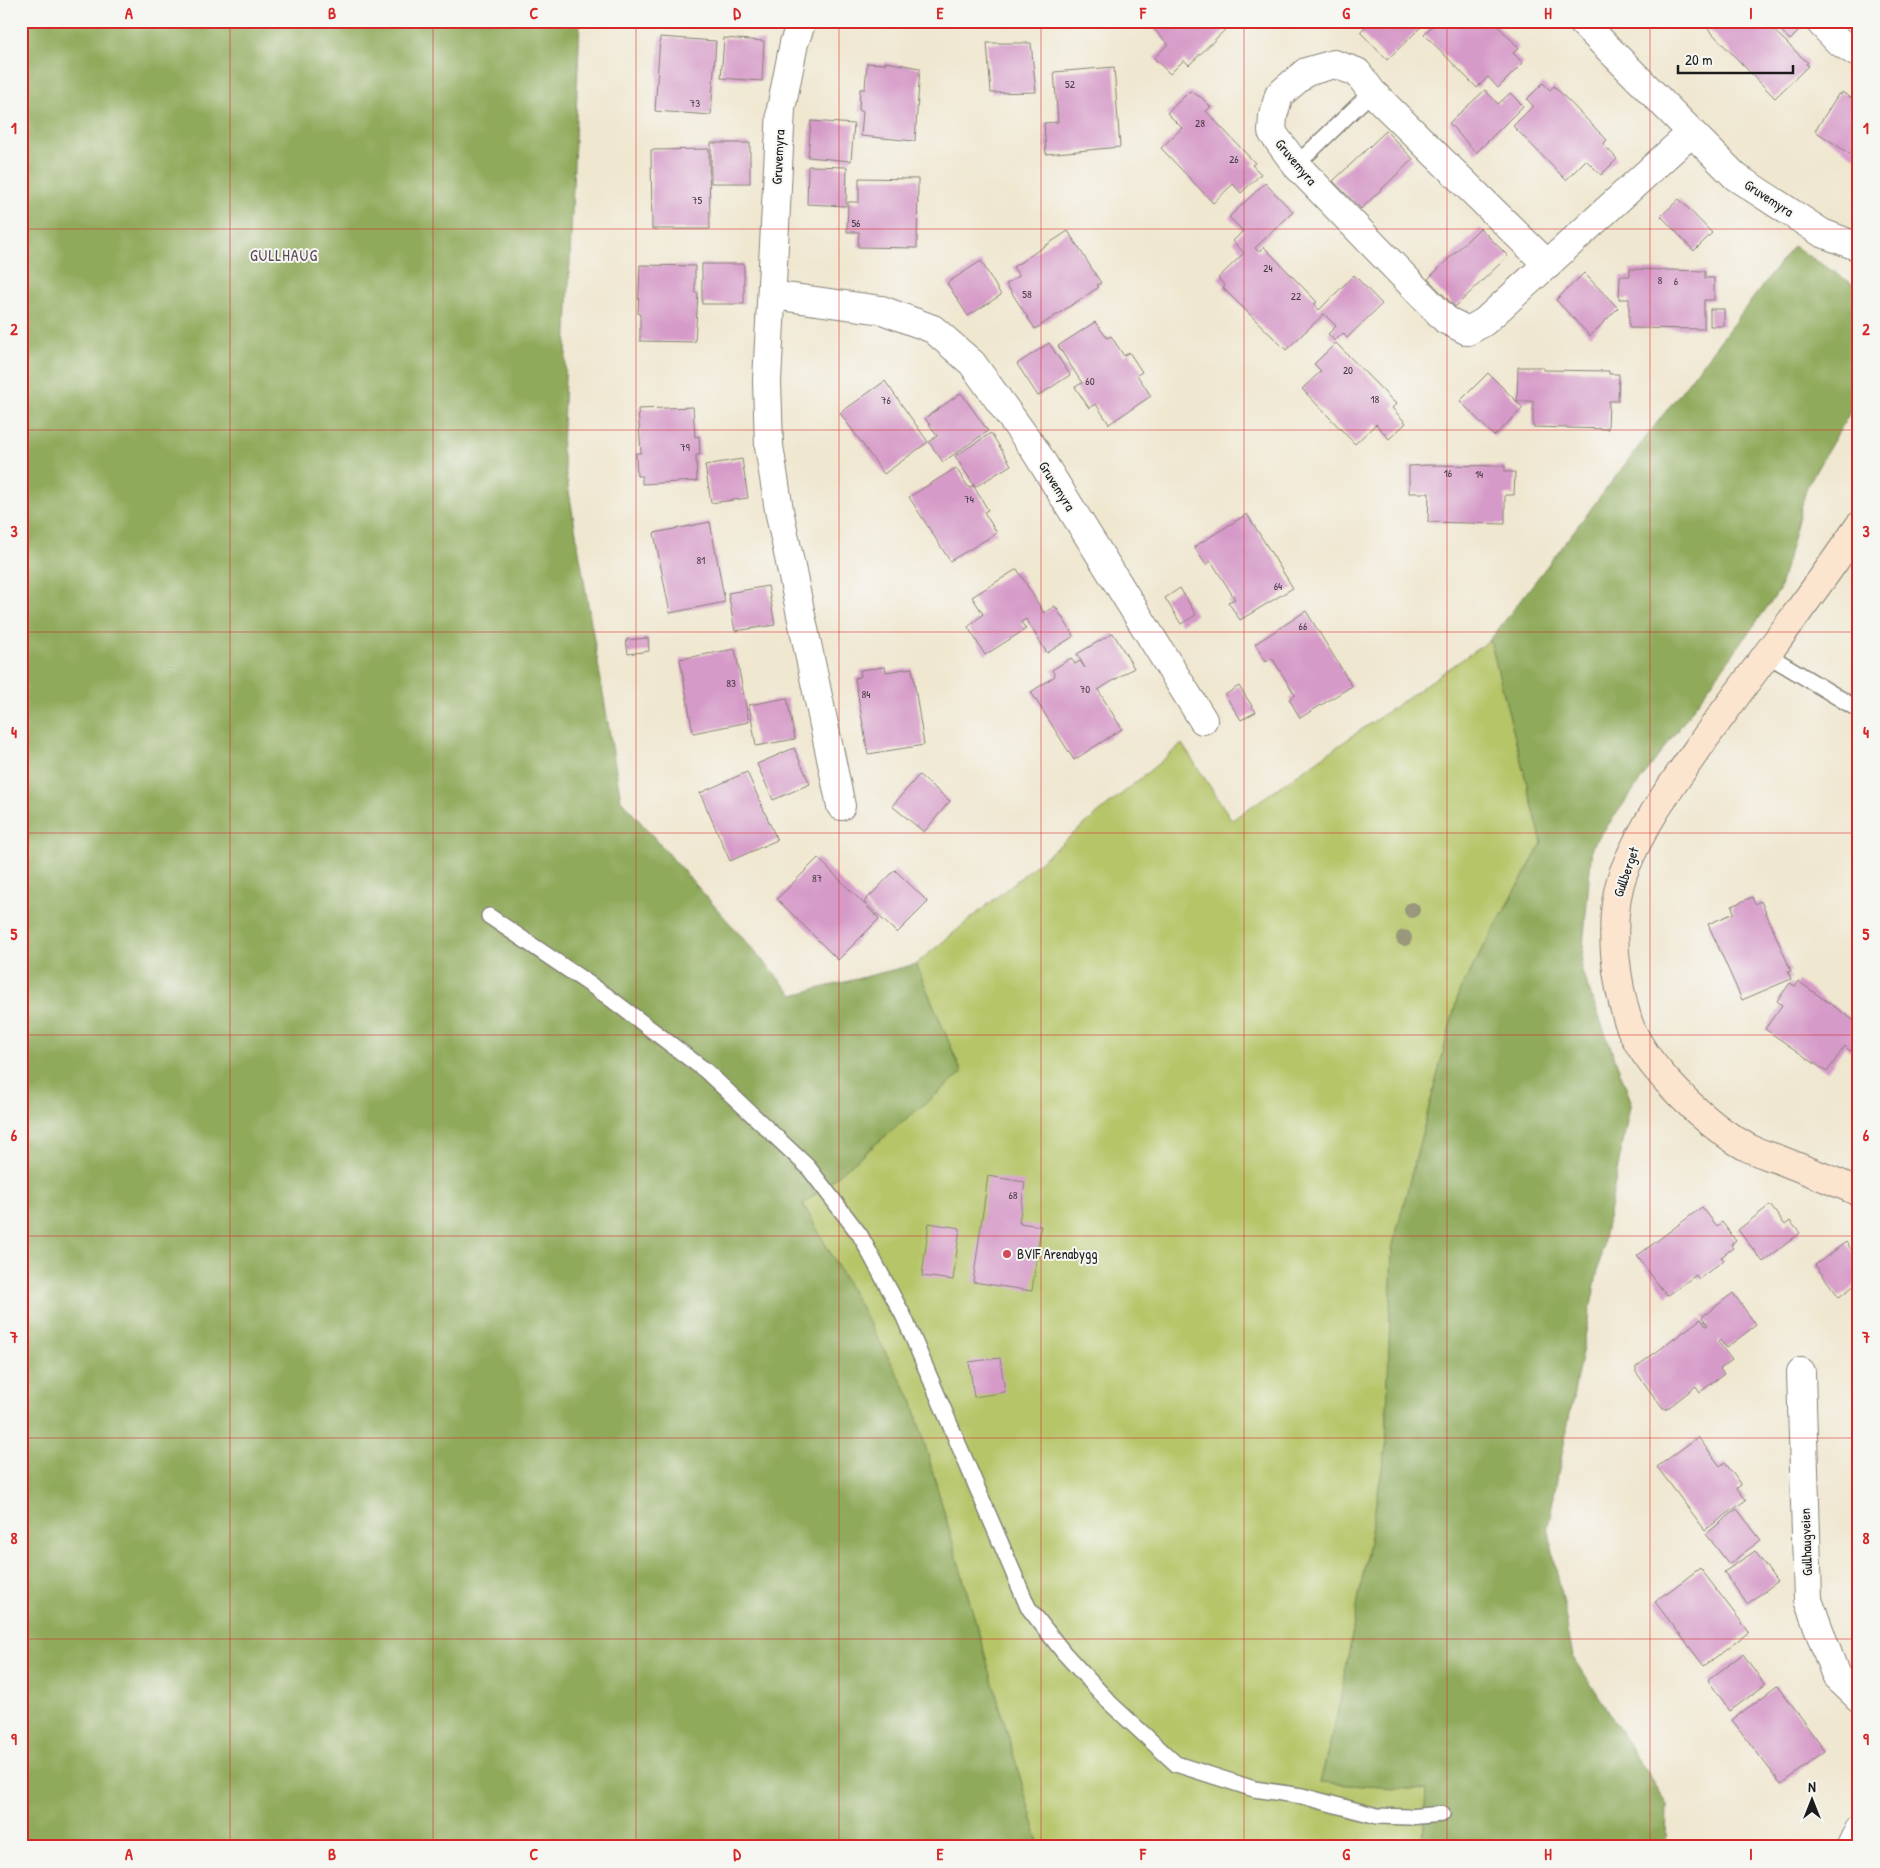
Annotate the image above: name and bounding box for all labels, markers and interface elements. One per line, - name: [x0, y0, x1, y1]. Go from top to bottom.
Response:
- text: A: [125, 2, 133, 24]
- text: B: [328, 2, 336, 24]
- text: C: [530, 2, 539, 24]
- text: D: [733, 2, 741, 24]
- text: E: [936, 2, 944, 24]
- text: F: [1139, 2, 1147, 24]
- text: G: [1342, 2, 1350, 24]
- text: H: [1544, 2, 1552, 24]
- text: I: [1749, 2, 1753, 24]
- scale bar: [1678, 42, 1792, 74]
- text: 20 m: [1685, 49, 1712, 70]
- house number: 52: [1065, 77, 1075, 91]
- house number: 73: [690, 96, 700, 110]
- house number: 28: [1195, 116, 1205, 130]
- text: 1: [11, 117, 17, 139]
- text: 1: [1863, 117, 1869, 139]
- street label: Gruvemyra: [767, 128, 789, 185]
- street label: Gruvemyra: [1271, 134, 1322, 190]
- house number: 26: [1229, 152, 1239, 166]
- street label: Gruvemyra: [1740, 175, 1798, 222]
- house number: 75: [692, 193, 702, 207]
- house number: 56: [851, 216, 861, 230]
- district label: GULLHAUG: [250, 244, 318, 266]
- house number: 24: [1263, 261, 1273, 275]
- house number: 8: [1658, 273, 1663, 287]
- house number: 6: [1674, 274, 1679, 288]
- house number: 58: [1022, 287, 1032, 301]
- house number: 22: [1291, 289, 1301, 303]
- text: 2: [10, 318, 18, 340]
- text: 2: [1862, 318, 1870, 340]
- house number: 20: [1343, 363, 1353, 377]
- house number: 60: [1085, 374, 1095, 388]
- house number: 18: [1371, 392, 1380, 406]
- house number: 76: [881, 393, 892, 407]
- house number: 79: [680, 440, 690, 454]
- street label: Gruvemyra: [1034, 457, 1080, 515]
- house number: 16: [1444, 466, 1453, 480]
- house number: 14: [1475, 467, 1483, 481]
- house number: 74: [964, 492, 974, 506]
- text: 3: [10, 520, 18, 542]
- text: 3: [1862, 520, 1870, 542]
- house number: 81: [697, 553, 705, 567]
- house number: 64: [1274, 579, 1282, 593]
- house number: 66: [1299, 619, 1308, 633]
- house number: 83: [726, 676, 736, 690]
- house number: 70: [1080, 682, 1090, 696]
- house number: 84: [862, 687, 870, 701]
- text: 4: [11, 721, 17, 743]
- text: 4: [1863, 721, 1869, 743]
- street label: Gullberget: [1608, 844, 1644, 900]
- house number: 87: [812, 871, 822, 885]
- text: 5: [11, 923, 18, 945]
- text: 5: [1863, 923, 1870, 945]
- text: 6: [11, 1124, 18, 1146]
- text: 6: [1863, 1124, 1870, 1146]
- house number: 68: [1008, 1188, 1018, 1202]
- place label: BVIF Arenabygg: [1017, 1244, 1098, 1264]
- marker: BVIF Arenabygg: [1001, 1248, 1013, 1260]
- text: 7: [9, 1326, 18, 1348]
- text: 7: [1861, 1326, 1870, 1348]
- street label: Gullhaugveien: [1795, 1508, 1817, 1576]
- text: 8: [11, 1527, 18, 1549]
- text: 8: [1863, 1527, 1870, 1549]
- text: 9: [11, 1728, 17, 1750]
- text: 9: [1863, 1728, 1869, 1750]
- north arrow: [1788, 1776, 1838, 1826]
- text: N: [1808, 1777, 1816, 1796]
- text: A: [125, 1843, 133, 1865]
- text: B: [328, 1843, 336, 1865]
- text: C: [530, 1843, 539, 1865]
- text: D: [733, 1843, 741, 1865]
- text: E: [936, 1843, 944, 1865]
- text: F: [1139, 1843, 1147, 1865]
- text: G: [1342, 1843, 1350, 1865]
- text: H: [1544, 1843, 1552, 1865]
- text: I: [1749, 1843, 1753, 1865]

